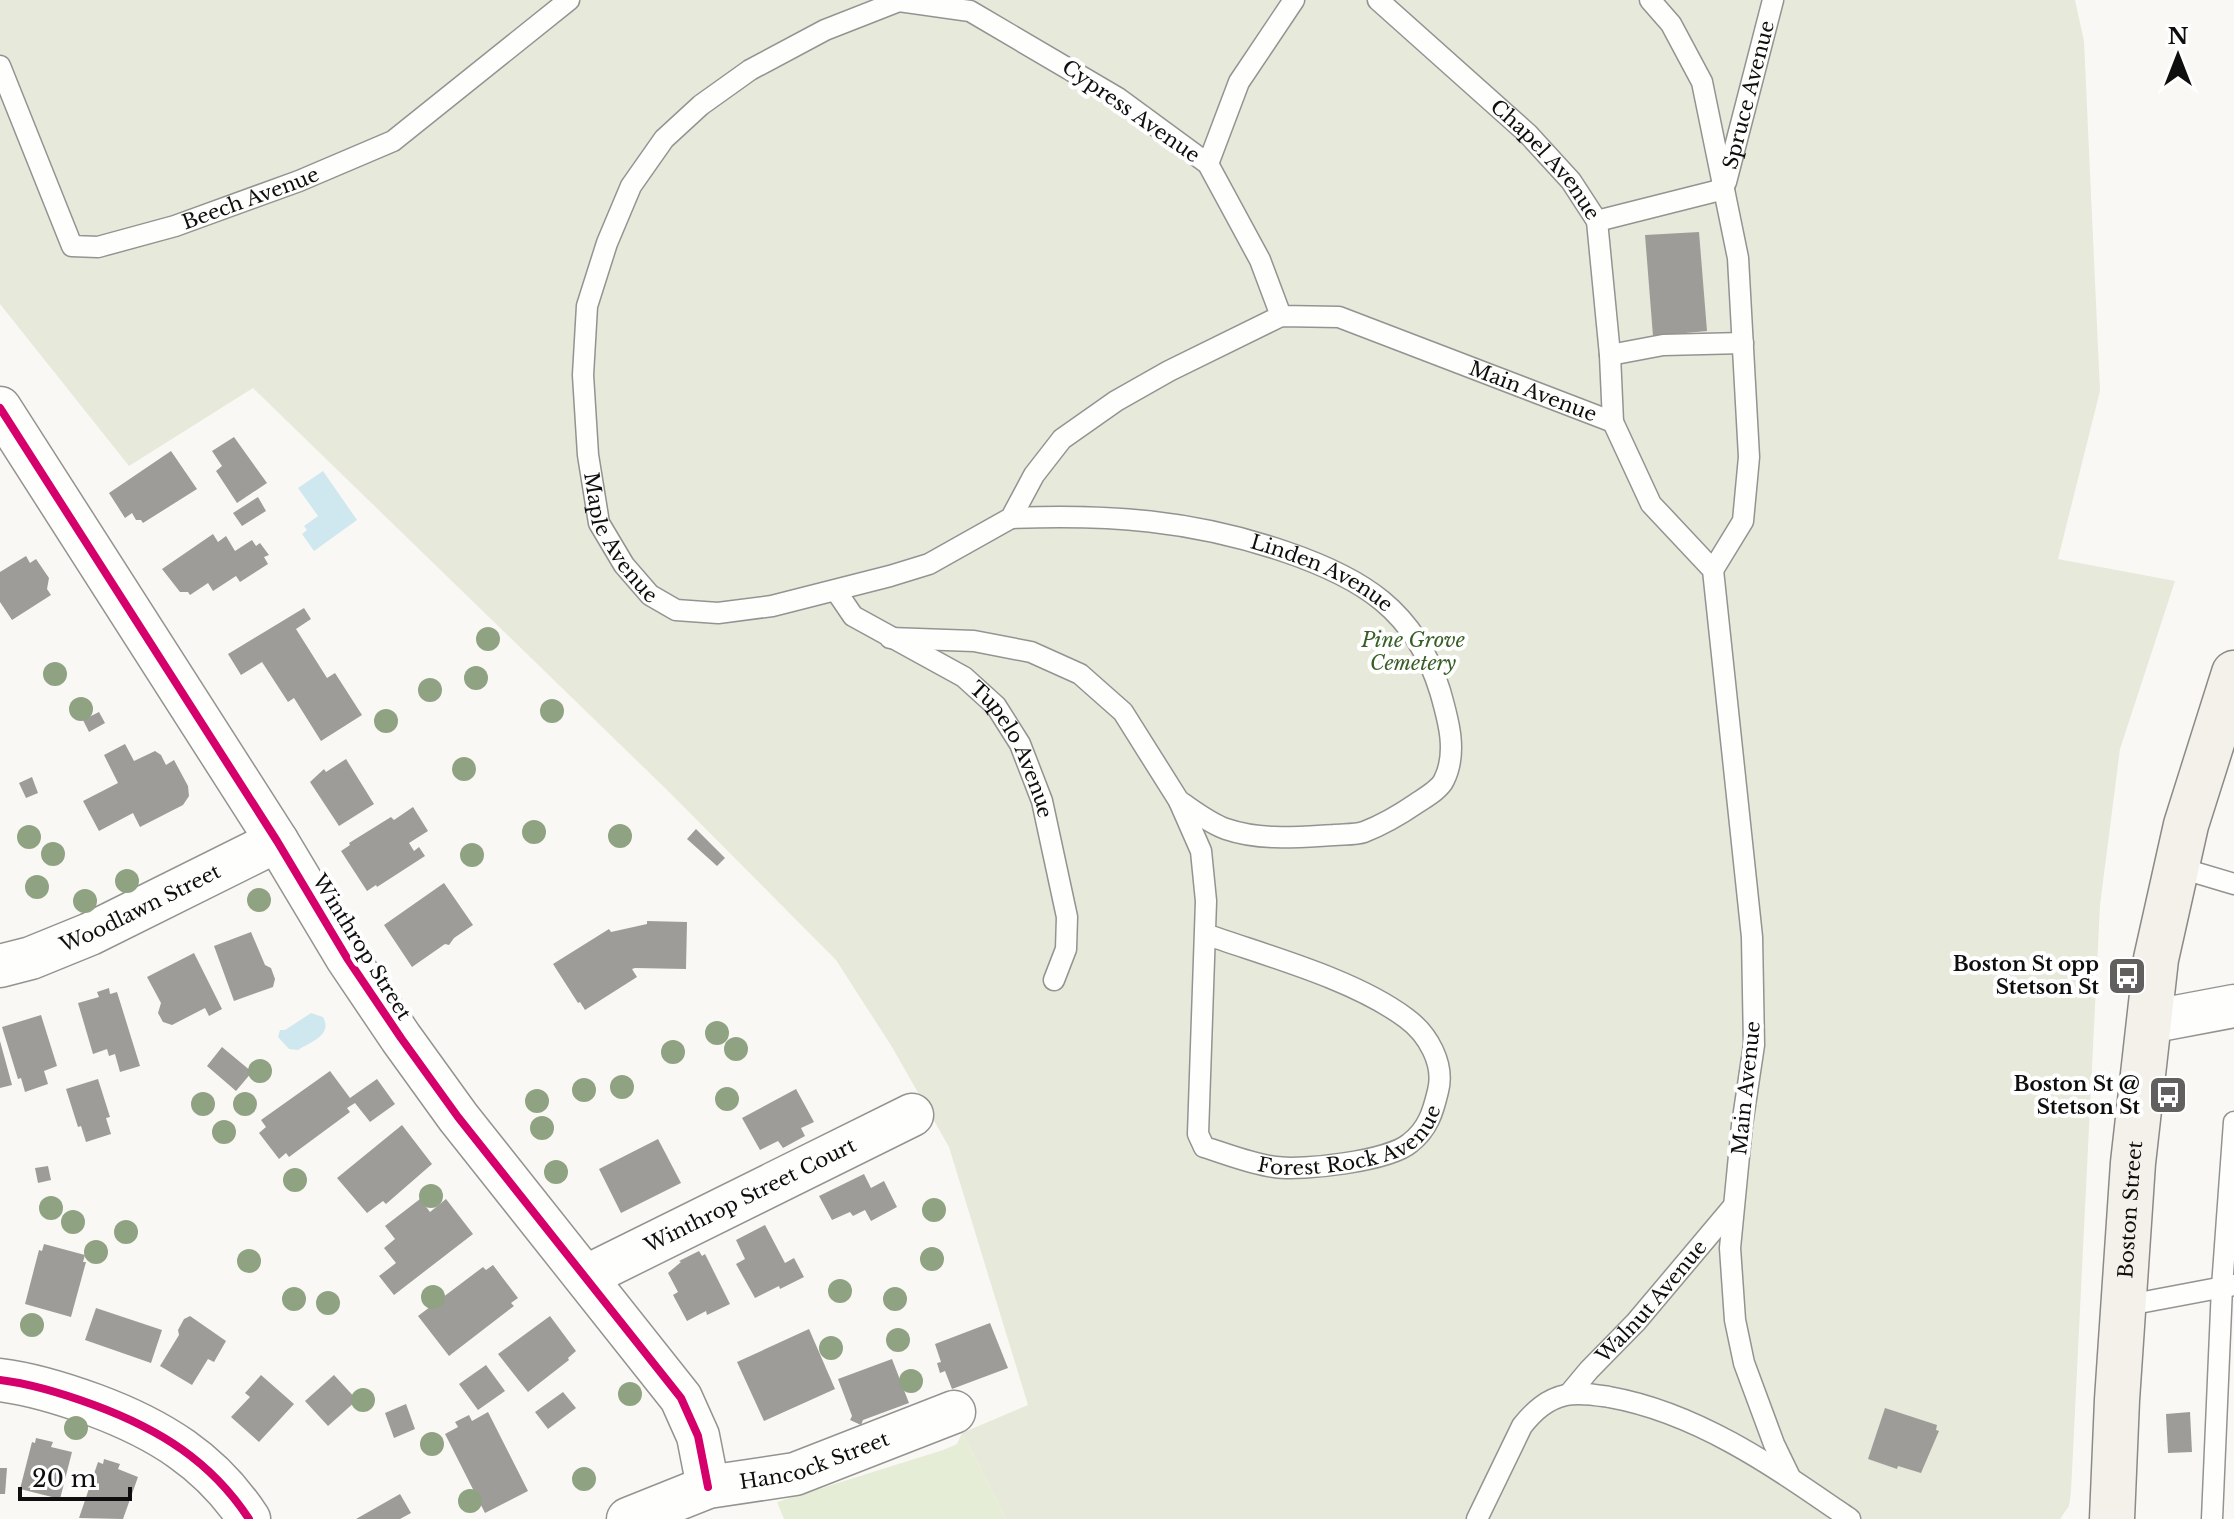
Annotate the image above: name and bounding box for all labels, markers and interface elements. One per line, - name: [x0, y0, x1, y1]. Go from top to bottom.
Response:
- north arrow: [2138, 16, 2218, 96]
- street label: Spruce Avenue: [1718, 18, 1779, 172]
- text: N: [2168, 23, 2189, 50]
- street label: Cypress Avenue: [1058, 55, 1204, 167]
- street label: Chapel Avenue: [1486, 94, 1605, 224]
- street label: Beech Avenue: [179, 162, 322, 234]
- street label: Main Avenue: [1466, 356, 1600, 427]
- street label: Maple Avenue: [579, 470, 661, 608]
- street label: Linden Avenue: [1248, 530, 1398, 617]
- park label: Pine Grove Cemetery: [1360, 628, 1465, 675]
- street label: Tupelo Avenue: [965, 676, 1057, 820]
- street label: Woodlawn Street: [55, 859, 225, 957]
- street label: Winthrop Street: [307, 869, 417, 1025]
- place label: Boston St opp Stetson St: [1953, 952, 2099, 999]
- bus stop icon: Boston St opp Stetson St: [2106, 955, 2148, 997]
- street label: Main Avenue: [1727, 1020, 1765, 1156]
- place label: Boston St @ Stetson St: [2014, 1072, 2140, 1119]
- bus stop icon: Boston St @ Stetson St: [2147, 1074, 2189, 1116]
- street label: Forest Rock Avenue: [1256, 1102, 1446, 1180]
- street label: Winthrop Street Court: [640, 1133, 860, 1258]
- street label: Boston Street: [2113, 1139, 2147, 1279]
- street label: Walnut Avenue: [1590, 1235, 1712, 1368]
- street label: Hancock Street: [738, 1426, 893, 1494]
- scale bar: [20, 1451, 130, 1501]
- text: 20 m: [32, 1464, 97, 1493]

